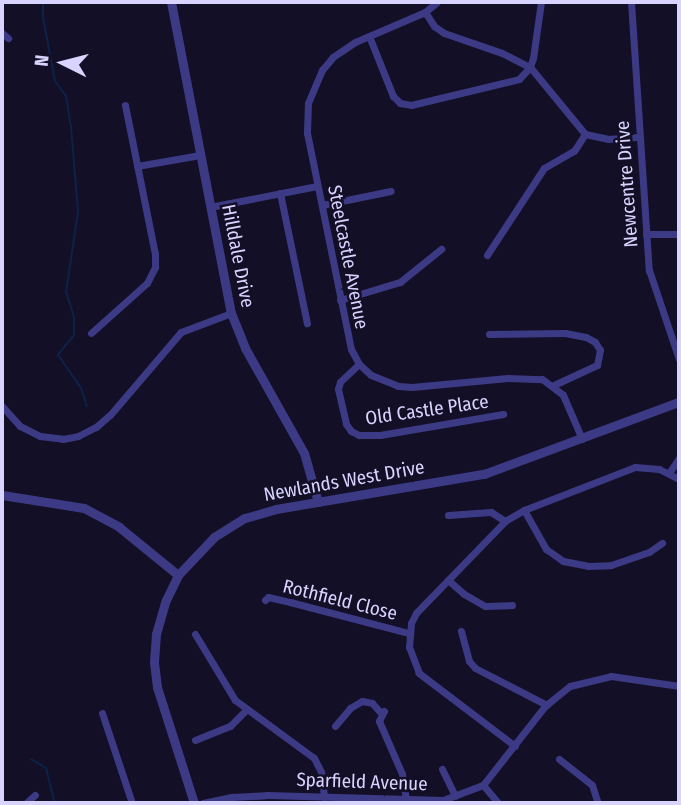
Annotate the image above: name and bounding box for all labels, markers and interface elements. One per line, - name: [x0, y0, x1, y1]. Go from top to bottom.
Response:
- north arrow: [28, 28, 98, 98]
- text: N: [30, 54, 54, 68]
- street label: Newcentre Drive: [611, 120, 643, 248]
- street label: Steelcastle Avenue: [323, 183, 373, 331]
- street label: Hilldale Drive: [217, 203, 259, 309]
- street label: Old Castle Place: [364, 390, 490, 430]
- street label: Newlands West Drive: [262, 456, 426, 506]
- street label: Rothfield Close: [280, 575, 400, 625]
- street label: Sparfield Avenue: [296, 768, 428, 796]

